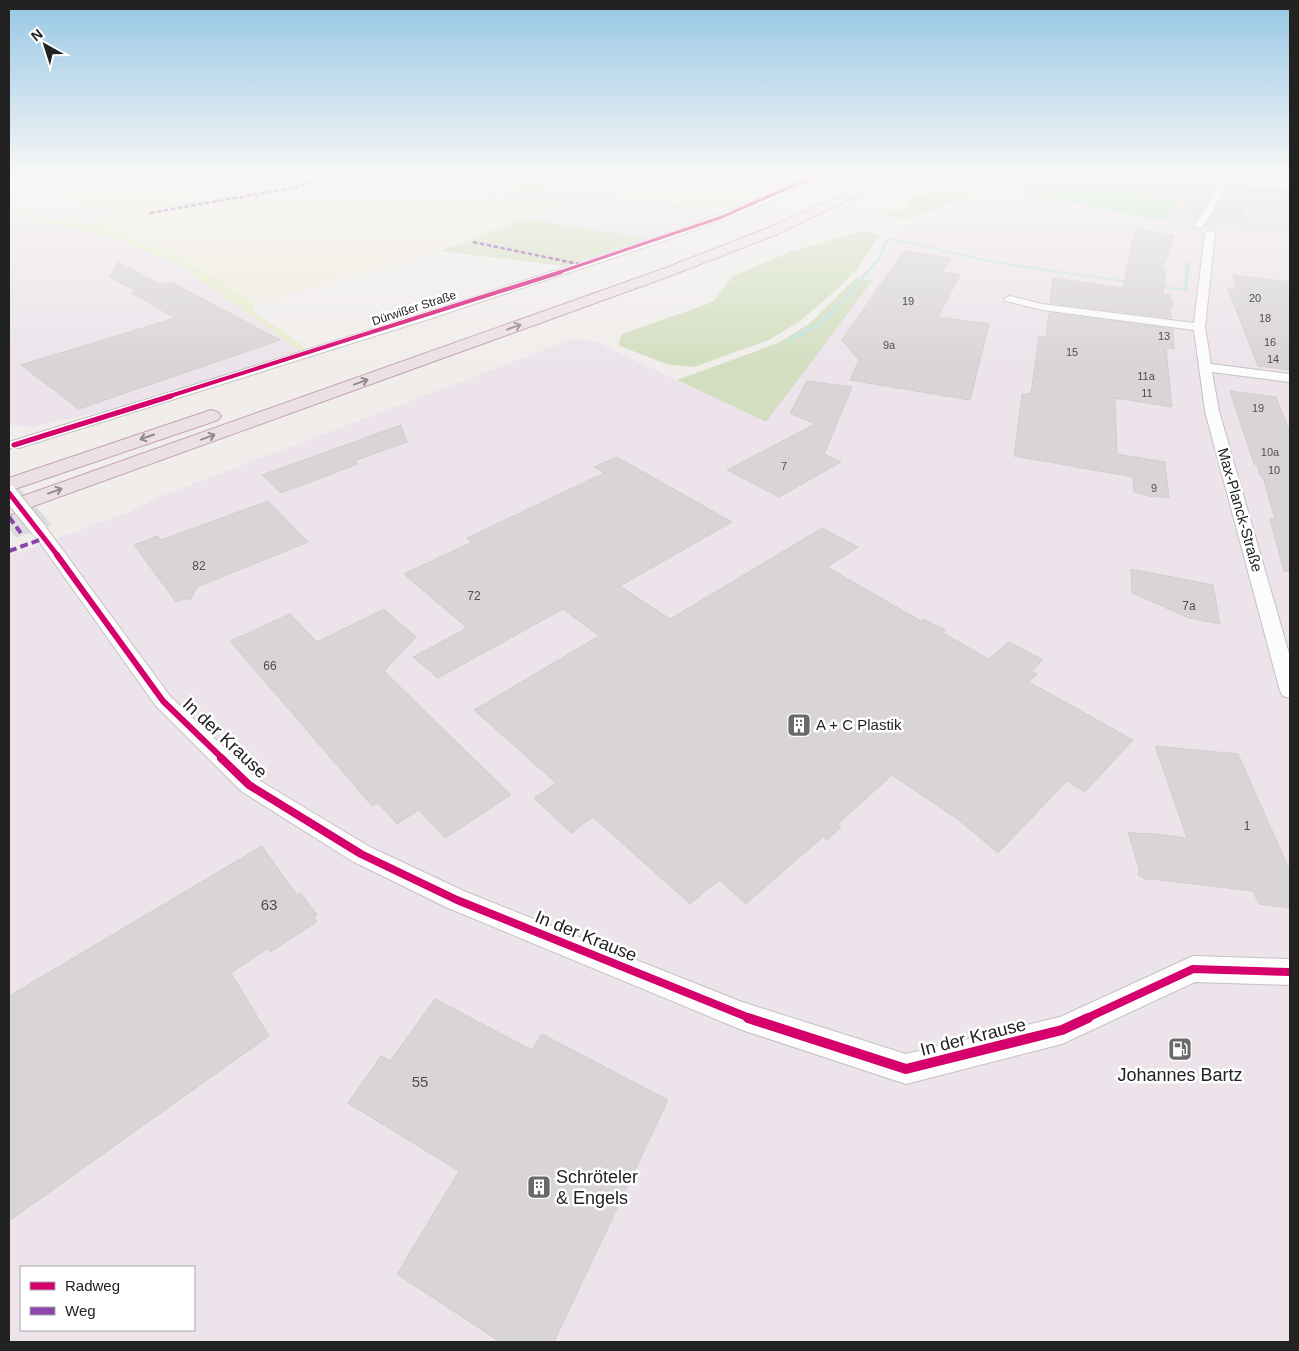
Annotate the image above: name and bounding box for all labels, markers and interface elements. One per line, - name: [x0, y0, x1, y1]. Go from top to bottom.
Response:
- north arrow: [20, 20, 70, 70]
- text: N: [28, 25, 46, 44]
- street label: Dürwißer Straße: [370, 288, 458, 328]
- house number: 20: [1249, 292, 1261, 304]
- house number: 19: [902, 295, 914, 307]
- house number: 18: [1259, 312, 1271, 324]
- one-way arrow: [506, 322, 521, 331]
- house number: 13: [1158, 330, 1170, 342]
- house number: 16: [1264, 336, 1276, 348]
- house number: 9a: [883, 339, 896, 351]
- house number: 15: [1066, 346, 1078, 358]
- house number: 14: [1267, 353, 1279, 365]
- house number: 11a: [1137, 370, 1156, 382]
- one-way arrow: [353, 377, 368, 386]
- house number: 11: [1141, 387, 1153, 399]
- house number: 19: [1252, 402, 1264, 414]
- one-way arrow: [199, 432, 215, 441]
- one-way arrow: [139, 433, 155, 443]
- street label: Max-Planck-Straße: [1215, 446, 1266, 574]
- house number: 10a: [1261, 446, 1280, 458]
- house number: 7: [781, 460, 787, 472]
- house number: 10: [1268, 464, 1280, 476]
- house number: 9: [1151, 482, 1157, 494]
- one-way arrow: [46, 486, 62, 495]
- house number: 82: [192, 559, 206, 573]
- house number: 72: [467, 589, 481, 603]
- house number: 7a: [1182, 599, 1196, 613]
- house number: 66: [263, 659, 277, 673]
- street label: In der Krause: [179, 694, 271, 782]
- building icon: A + C Plastik: [786, 712, 812, 738]
- place label: A + C Plastik: [816, 716, 902, 733]
- house number: 1: [1244, 819, 1251, 833]
- house number: 63: [261, 896, 277, 913]
- street label: In der Krause: [532, 906, 640, 966]
- street label: In der Krause: [918, 1014, 1028, 1060]
- fuel station icon: Johannes Bartz: [1167, 1036, 1193, 1062]
- place label: Johannes Bartz: [1117, 1065, 1243, 1085]
- house number: 55: [412, 1073, 428, 1090]
- place label: Schröteler & Engels: [556, 1167, 638, 1208]
- building icon: Schröteler & Engels: [526, 1174, 552, 1200]
- legend: [20, 1266, 195, 1331]
- text: Radweg: [65, 1277, 120, 1294]
- text: Weg: [65, 1302, 96, 1319]

